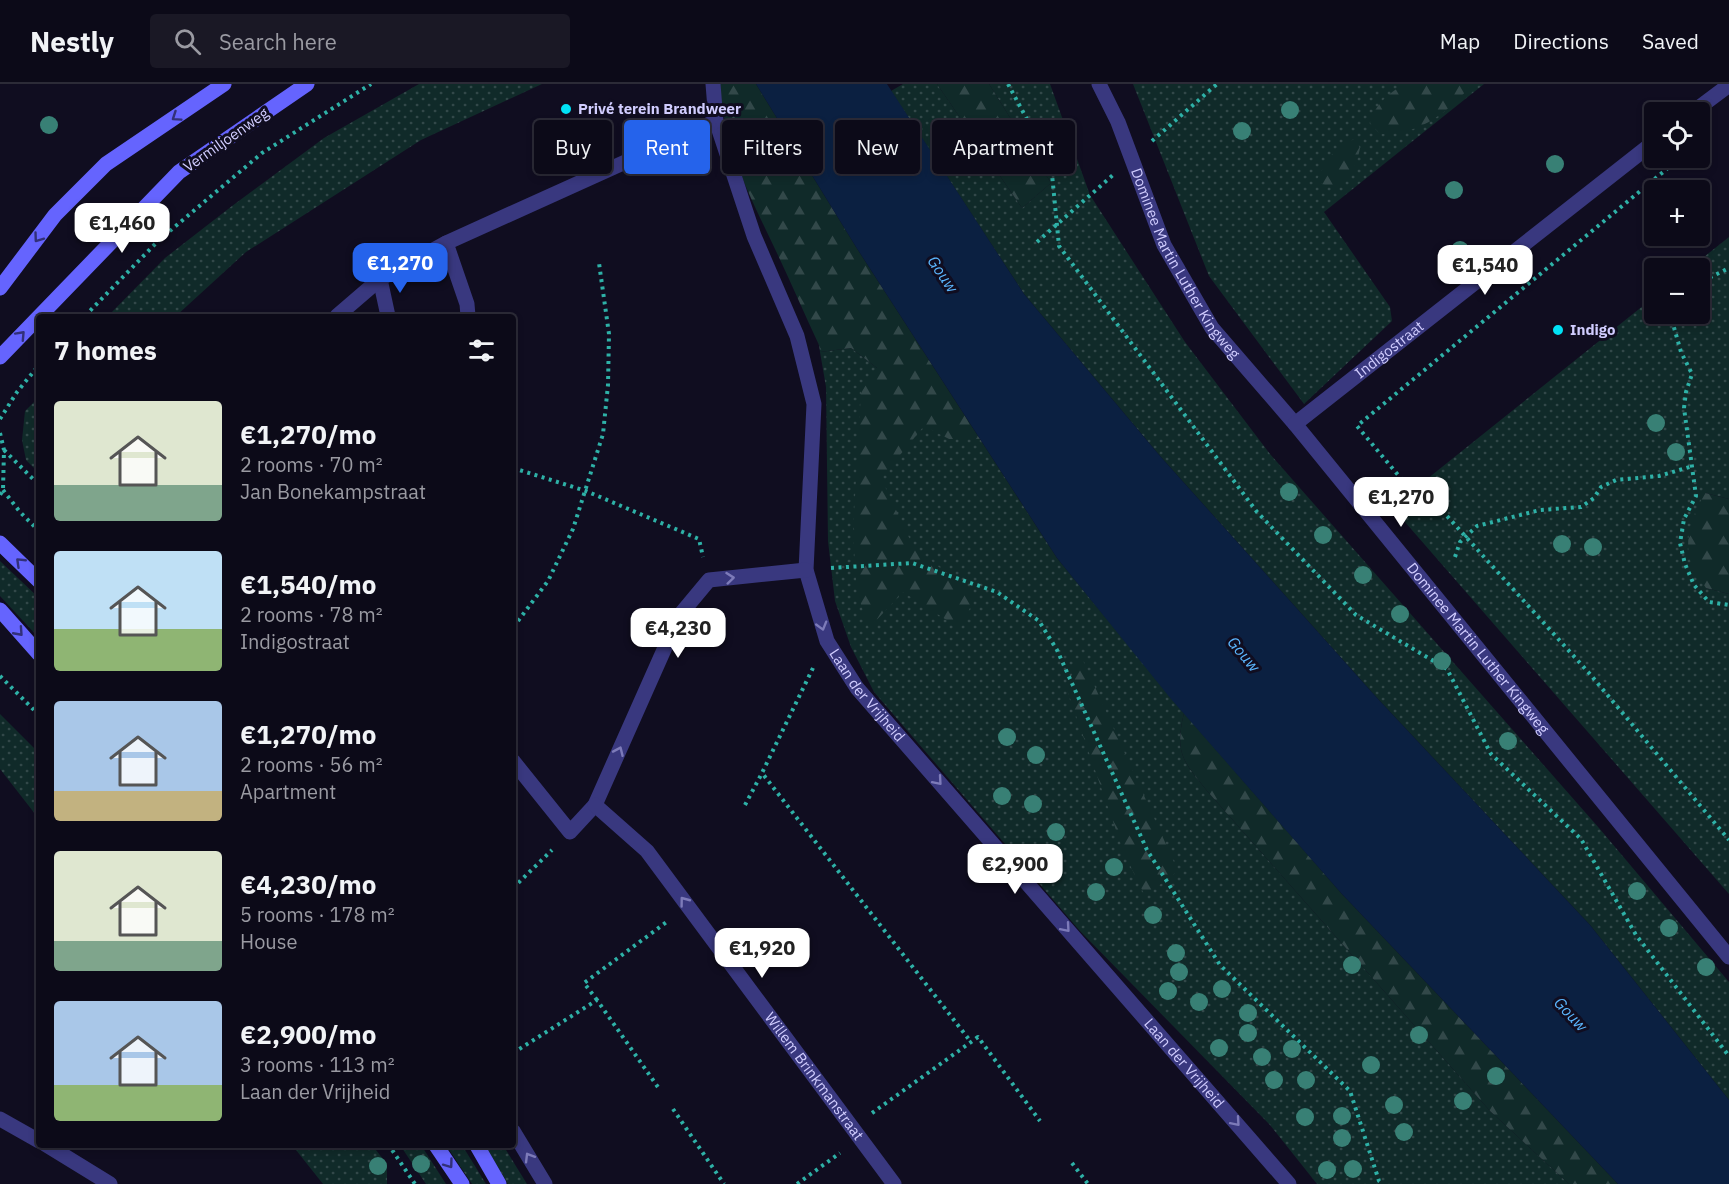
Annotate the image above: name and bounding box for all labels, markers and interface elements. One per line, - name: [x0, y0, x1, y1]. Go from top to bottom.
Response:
- search box: [150, 14, 570, 68]
- text: Nestly: [30, 23, 114, 60]
- icon: search: [171, 25, 204, 58]
- text: Search here: [219, 27, 337, 56]
- text: Map: [1440, 27, 1480, 55]
- text: Directions: [1513, 27, 1609, 55]
- text: Saved: [1642, 27, 1699, 55]
- place label: Privé terein Brandweer: [578, 99, 741, 118]
- marker: Privé terein Brandweer: [559, 102, 573, 116]
- map controls: [1644, 102, 1710, 324]
- button: locate: [1644, 102, 1710, 168]
- street label: Vermiljoenweg: [179, 103, 272, 176]
- one-way arrow: [172, 110, 183, 121]
- chip: Buy: [534, 120, 612, 174]
- chip: Rent: [624, 120, 710, 174]
- chip: Filters: [722, 120, 823, 174]
- chip: New: [835, 120, 920, 174]
- chip: Apartment: [932, 120, 1075, 174]
- street label: Dominee Martin Luther Kingweg: [1127, 165, 1244, 363]
- button: +: [1644, 180, 1710, 246]
- pin: €1,460: [73, 203, 171, 254]
- text: €1,460: [89, 209, 155, 236]
- one-way arrow: [34, 232, 45, 243]
- pin: €1,270: [351, 243, 449, 294]
- pin: €1,540: [1436, 245, 1534, 296]
- text: €1,270: [367, 249, 433, 276]
- text: €1,540: [1452, 251, 1518, 278]
- water label: Gouw: [923, 252, 963, 297]
- button: −: [1644, 258, 1710, 324]
- street label: Indigostraat: [1351, 317, 1427, 382]
- place label: Indigo: [1570, 320, 1615, 339]
- marker: Indigo: [1551, 323, 1565, 337]
- one-way arrow: [14, 331, 25, 341]
- text: 7 homes: [54, 333, 157, 367]
- icon: filters: [465, 334, 498, 367]
- text: €1,270/mo: [240, 417, 376, 451]
- icon: home: [102, 425, 174, 497]
- text: 2 rooms · 70 m²: [240, 451, 383, 478]
- pin: €1,270: [1352, 477, 1450, 528]
- text: Jan Bonekampstraat: [240, 478, 426, 505]
- text: €1,270: [1368, 483, 1434, 510]
- one-way arrow: [16, 558, 26, 569]
- street label: Dominee Martin Luther Kingweg: [1403, 559, 1554, 738]
- text: €1,540/mo: [240, 567, 376, 601]
- one-way arrow: [725, 572, 734, 585]
- icon: home: [102, 575, 174, 647]
- text: 2 rooms · 78 m²: [240, 601, 383, 628]
- pin: €4,230: [629, 608, 727, 659]
- text: €4,230: [645, 614, 711, 641]
- one-way arrow: [815, 620, 827, 631]
- one-way arrow: [12, 625, 23, 636]
- text: Indigostraat: [240, 628, 350, 655]
- water label: Gouw: [1223, 632, 1265, 677]
- street label: Laan der Vrijheid: [825, 645, 909, 745]
- text: €1,270/mo: [240, 717, 376, 751]
- icon: home: [102, 725, 174, 797]
- one-way arrow: [612, 747, 624, 758]
- text: 2 rooms · 56 m²: [240, 751, 383, 778]
- one-way arrow: [931, 774, 942, 785]
- text: Apartment: [240, 778, 336, 805]
- pin: €2,900: [966, 844, 1064, 895]
- text: €2,900: [982, 850, 1048, 877]
- text: €4,230/mo: [240, 867, 376, 901]
- icon: home: [102, 875, 174, 947]
- one-way arrow: [680, 896, 691, 907]
- text: 5 rooms · 178 m²: [240, 901, 395, 928]
- one-way arrow: [1059, 921, 1070, 932]
- text: House: [240, 928, 297, 955]
- pin: €1,920: [713, 928, 811, 979]
- text: €1,920: [729, 934, 795, 961]
- water label: Gouw: [1550, 992, 1593, 1036]
- street label: Willem Brinkmanstraat: [761, 1008, 868, 1144]
- street label: Laan der Vrijheid: [1140, 1014, 1229, 1112]
- text: €2,900/mo: [240, 1017, 376, 1051]
- icon: home: [102, 1025, 174, 1097]
- text: 3 rooms · 113 m²: [240, 1051, 395, 1078]
- text: Laan der Vrijheid: [240, 1078, 390, 1105]
- one-way arrow: [1229, 1115, 1240, 1126]
- one-way arrow: [524, 1153, 536, 1163]
- one-way arrow: [442, 1157, 453, 1168]

